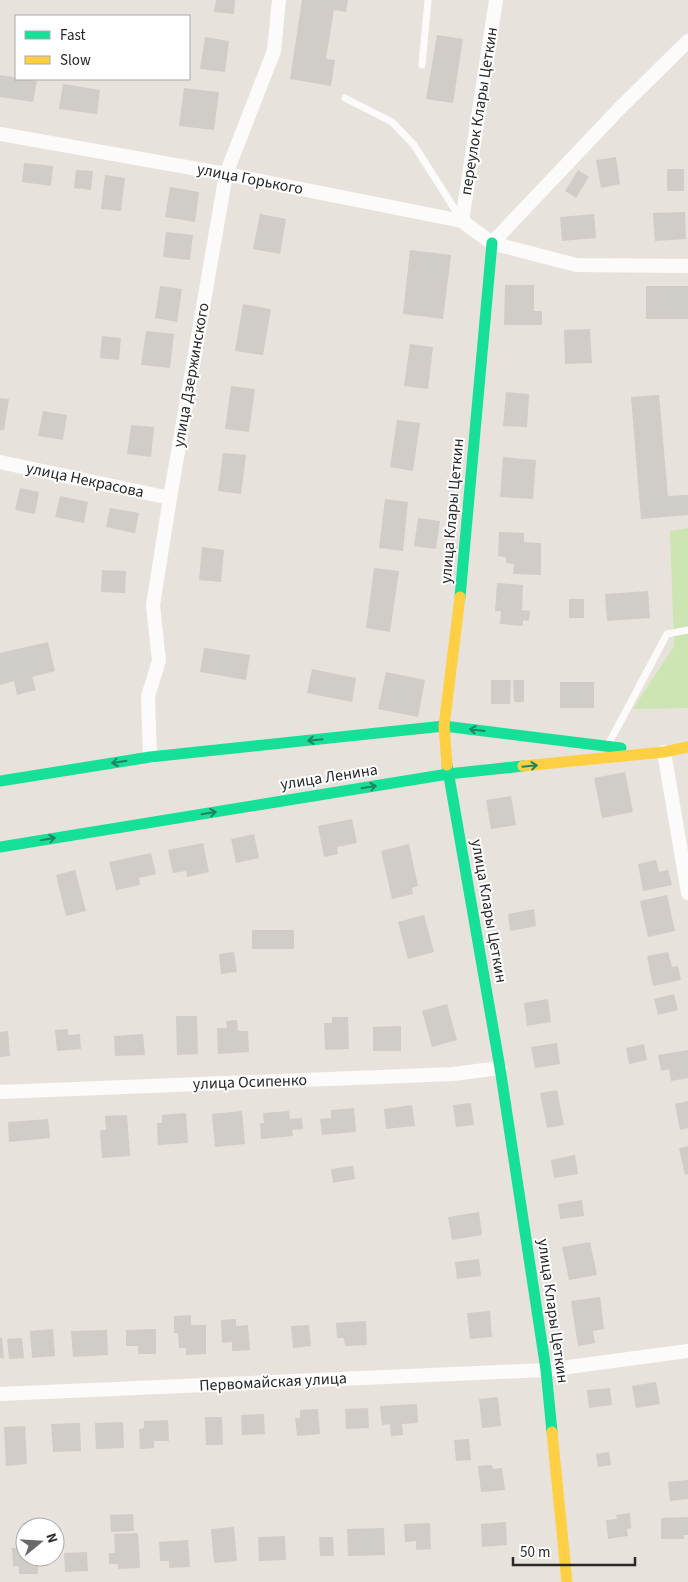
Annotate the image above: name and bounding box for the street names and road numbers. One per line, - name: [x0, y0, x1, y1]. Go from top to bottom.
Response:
- street label: переулок Клары Цеткин: [455, 25, 503, 197]
- street label: улица Горького: [195, 158, 305, 200]
- street label: улица Дзержинского: [167, 301, 215, 449]
- street label: улица Клары Цеткин: [435, 437, 469, 585]
- street label: улица Некрасова: [24, 457, 146, 503]
- street label: улица Ленина: [279, 758, 379, 796]
- street label: улица Клары Цеткин: [466, 837, 512, 985]
- street label: улица Осипенко: [193, 1069, 307, 1095]
- street label: улица Клары Цеткин: [532, 1237, 574, 1385]
- street label: Первомайская улица: [199, 1367, 347, 1397]

